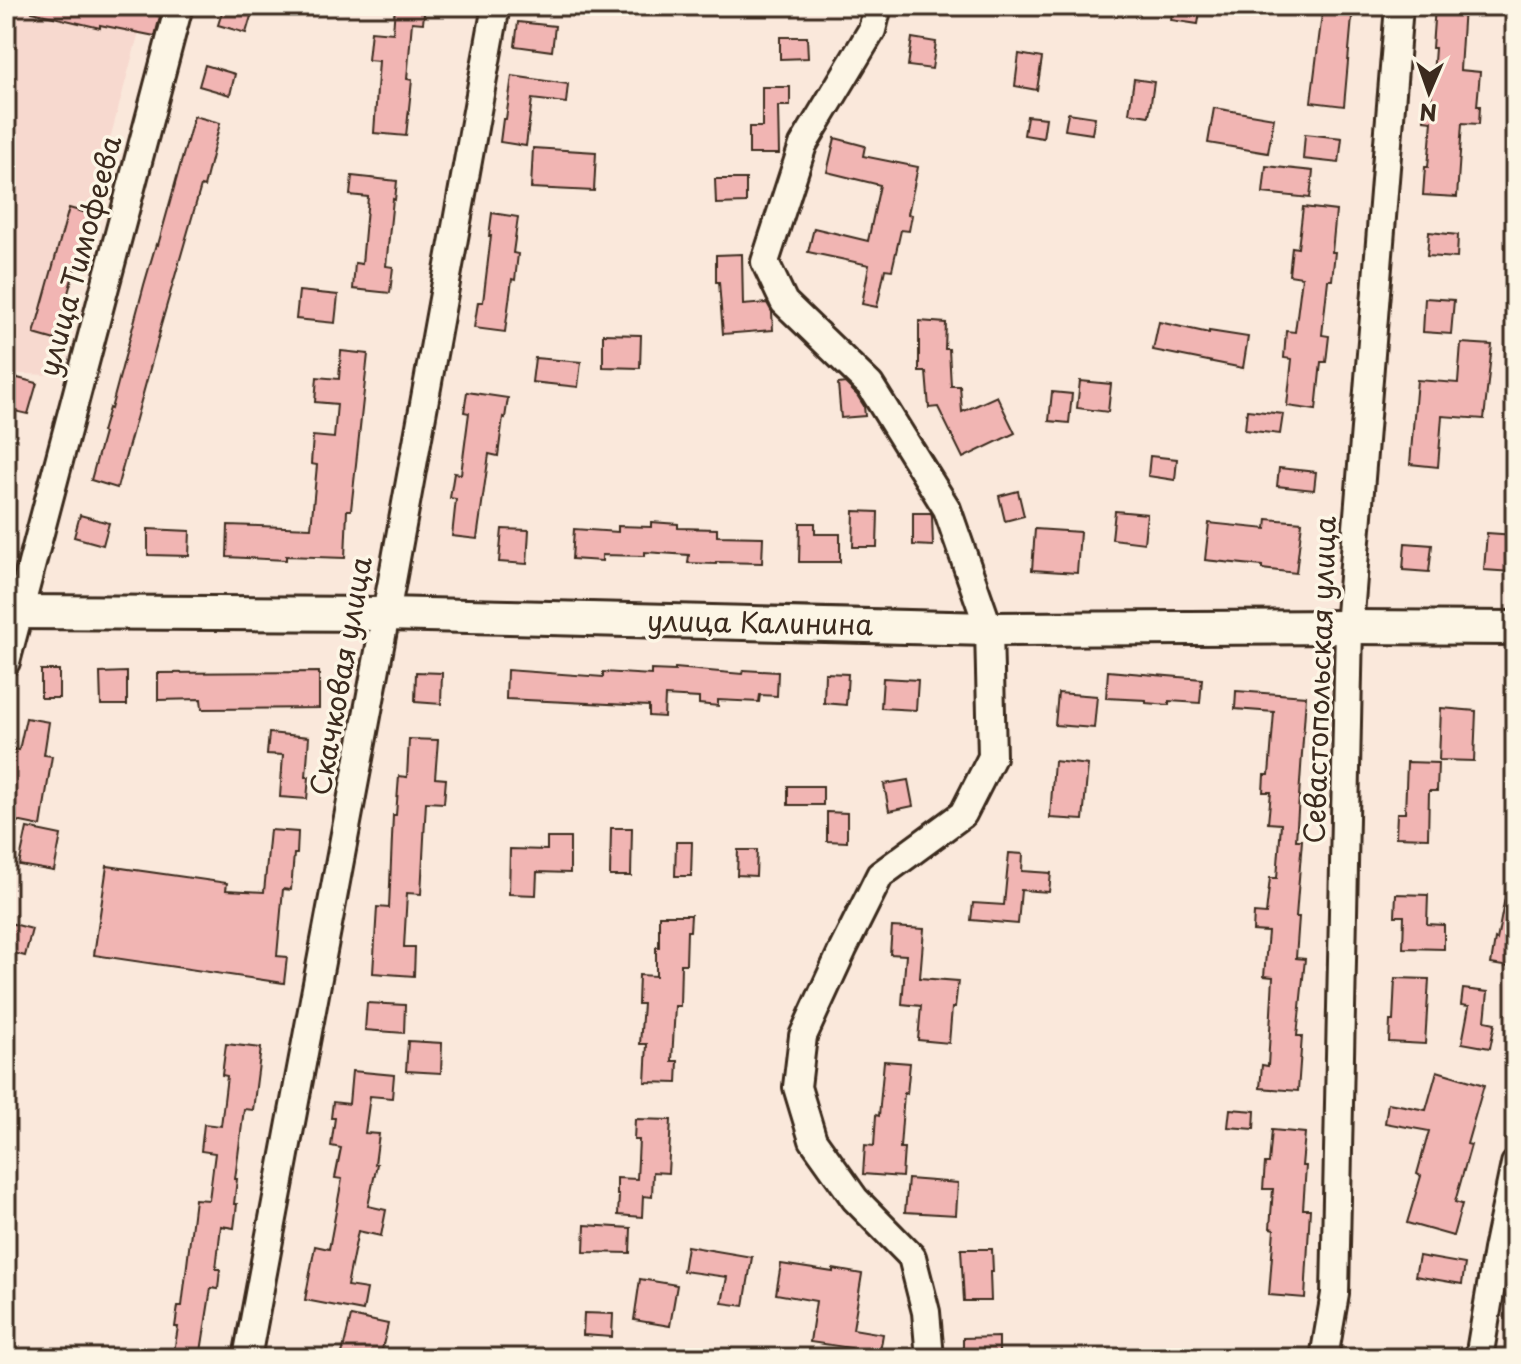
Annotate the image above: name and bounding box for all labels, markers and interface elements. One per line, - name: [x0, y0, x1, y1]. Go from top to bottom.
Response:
- north arrow: [1389, 52, 1469, 132]
- text: N: [1419, 97, 1438, 130]
- street label: улица Тимофеева: [26, 130, 131, 381]
- street label: Севастопольская улица: [1291, 515, 1346, 844]
- street label: Скачковая улица: [297, 552, 382, 799]
- street label: улица Калинина: [647, 598, 874, 645]

